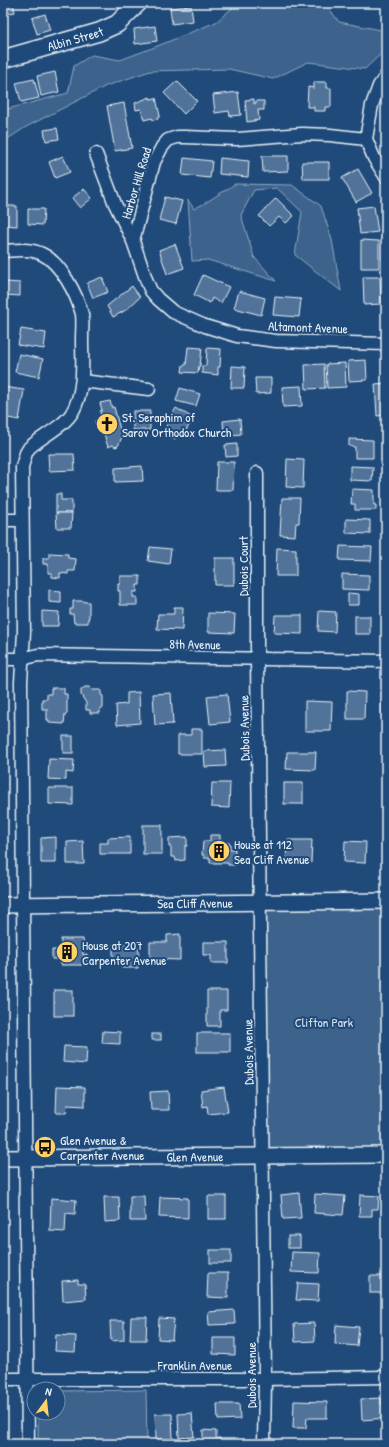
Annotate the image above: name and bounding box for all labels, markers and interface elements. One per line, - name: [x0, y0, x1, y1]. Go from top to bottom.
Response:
- street label: Albin Street: [45, 22, 107, 55]
- street label: Harbor Hill Road: [117, 145, 155, 221]
- street label: Altamont Avenue: [268, 317, 348, 337]
- place label: St. Seraphim of Sarov Orthodox Church: [122, 408, 232, 441]
- church icon: St. Seraphim of Sarov Orthodox Church: [94, 411, 120, 437]
- street label: Dubois Court: [234, 536, 252, 596]
- street label: 8th Avenue: [169, 635, 221, 653]
- street label: Dubois Avenue: [234, 695, 254, 761]
- place label: House at 112 Sea Cliff Avenue: [234, 835, 310, 868]
- building icon: House at 112 Sea Cliff Avenue: [206, 838, 232, 864]
- street label: Sea Cliff Avenue: [157, 894, 233, 912]
- place label: House at 207 Carpenter Avenue: [82, 936, 166, 969]
- building icon: House at 207 Carpenter Avenue: [54, 939, 80, 965]
- park label: Clifton Park: [295, 1013, 354, 1031]
- street label: Dubois Avenue: [238, 1019, 258, 1085]
- place label: Glen Avenue & Carpenter Avenue: [60, 1131, 144, 1164]
- bus stop icon: Glen Avenue & Carpenter Avenue: [32, 1134, 58, 1160]
- street label: Glen Avenue: [167, 1147, 223, 1166]
- street label: Dubois Avenue: [242, 1342, 260, 1408]
- street label: Franklin Avenue: [157, 1356, 232, 1374]
- north arrow: [26, 1381, 66, 1421]
- text: N: [44, 1384, 53, 1399]

